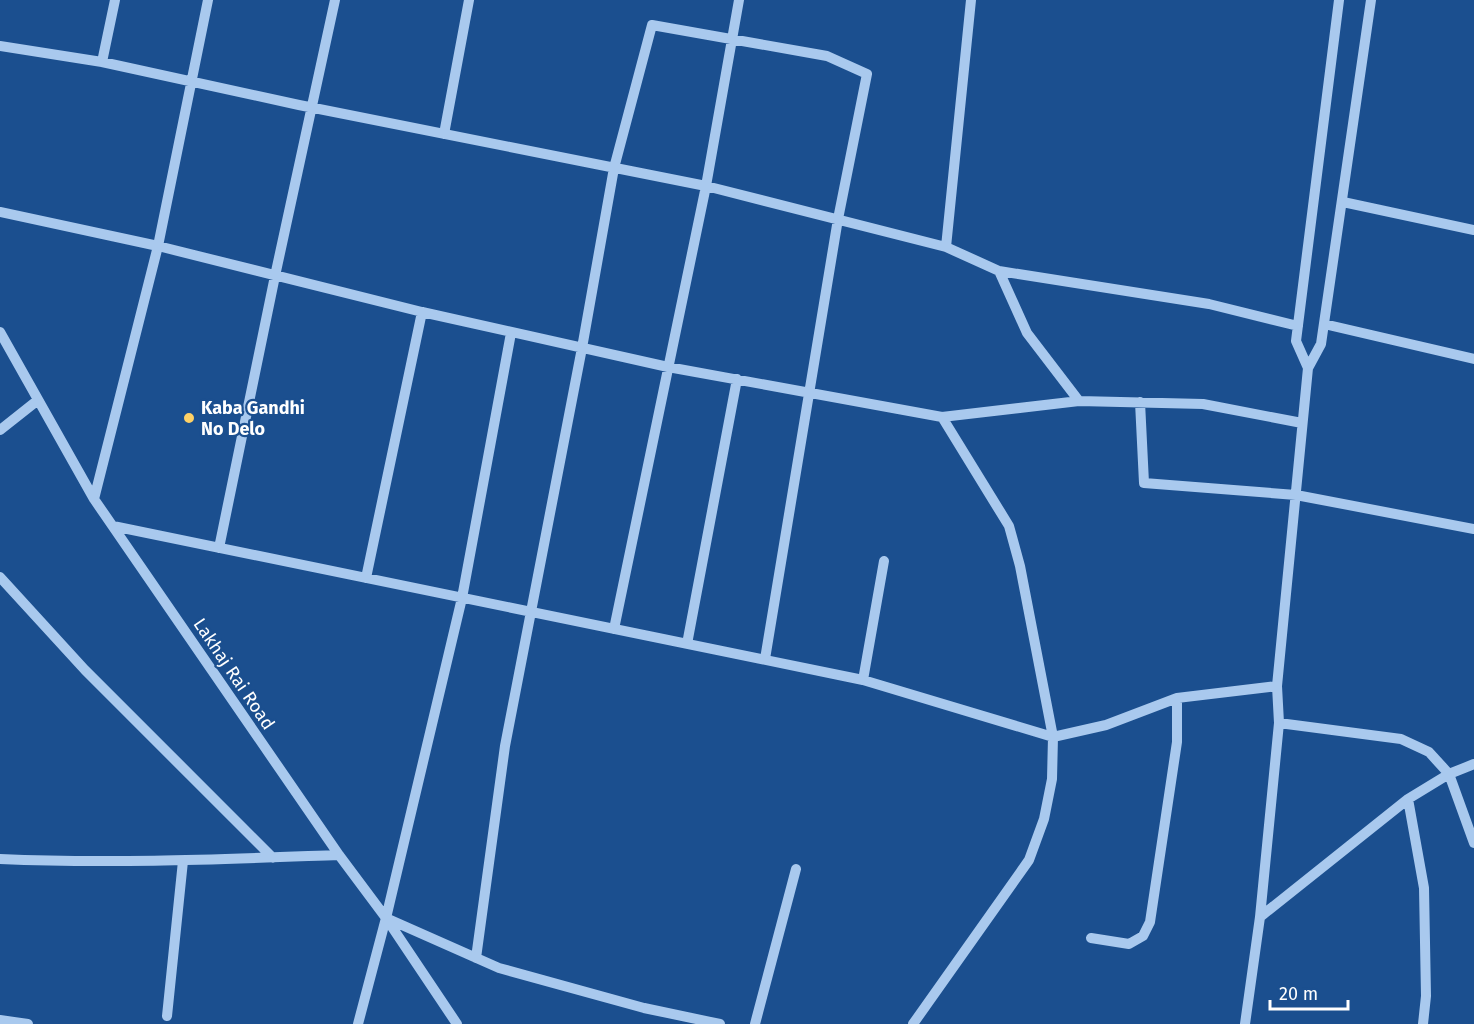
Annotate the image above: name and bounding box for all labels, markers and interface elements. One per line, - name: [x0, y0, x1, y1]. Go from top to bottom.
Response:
- place label: Kaba Gandhi No Delo: [201, 397, 305, 440]
- marker: Kaba Gandhi No Delo: [182, 411, 196, 425]
- street label: Lakhaj Rai Road: [189, 614, 279, 734]
- scale bar: [1270, 973, 1348, 1011]
- text: 20 m: [1279, 983, 1318, 1005]

